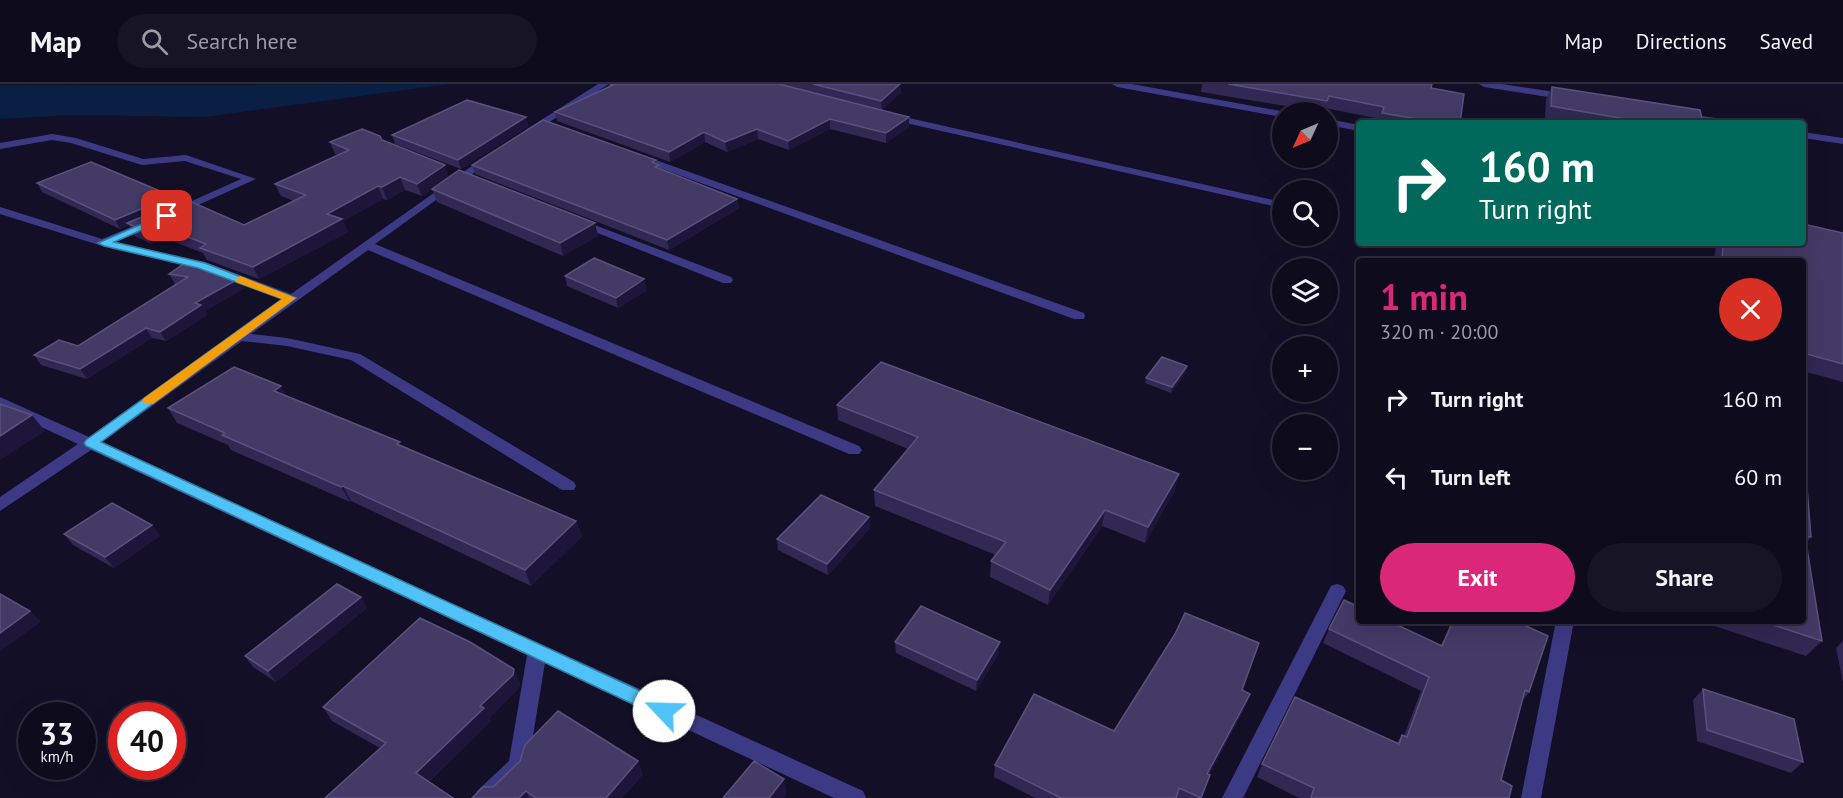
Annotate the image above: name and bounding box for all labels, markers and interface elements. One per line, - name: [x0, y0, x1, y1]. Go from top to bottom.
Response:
- search box: [117, 14, 537, 68]
- text: Map: [30, 23, 81, 60]
- icon: search: [138, 25, 171, 58]
- text: Search here: [186, 27, 297, 55]
- text: Map: [1564, 28, 1603, 55]
- text: Directions: [1636, 28, 1727, 55]
- text: Saved: [1760, 28, 1813, 55]
- north arrow: [1272, 102, 1338, 168]
- map controls: [1272, 102, 1338, 480]
- text: 160 m: [1479, 139, 1595, 194]
- icon: right: [1380, 144, 1458, 222]
- button: search: [1272, 180, 1338, 246]
- pin: [141, 190, 192, 241]
- text: Turn right: [1479, 192, 1592, 226]
- icon: arrive: [150, 199, 183, 232]
- button: layers: [1272, 258, 1338, 324]
- text: 1 min: [1380, 273, 1468, 320]
- button: close: [1719, 278, 1782, 341]
- text: 320 m · 20:00: [1380, 319, 1498, 345]
- button: +: [1272, 336, 1338, 402]
- icon: right: [1380, 383, 1413, 416]
- text: Turn right: [1431, 385, 1523, 413]
- text: 160 m: [1722, 385, 1782, 413]
- button: −: [1272, 414, 1338, 480]
- icon: left: [1380, 461, 1413, 494]
- text: Turn left: [1431, 463, 1511, 491]
- text: 60 m: [1734, 463, 1782, 491]
- button: Exit: [1380, 543, 1575, 612]
- button: Share: [1587, 543, 1782, 612]
- position arrow: [632, 679, 696, 743]
- speed limit sign: 40: [108, 702, 186, 780]
- text: 33: [40, 714, 74, 753]
- text: km/h: [41, 747, 73, 766]

